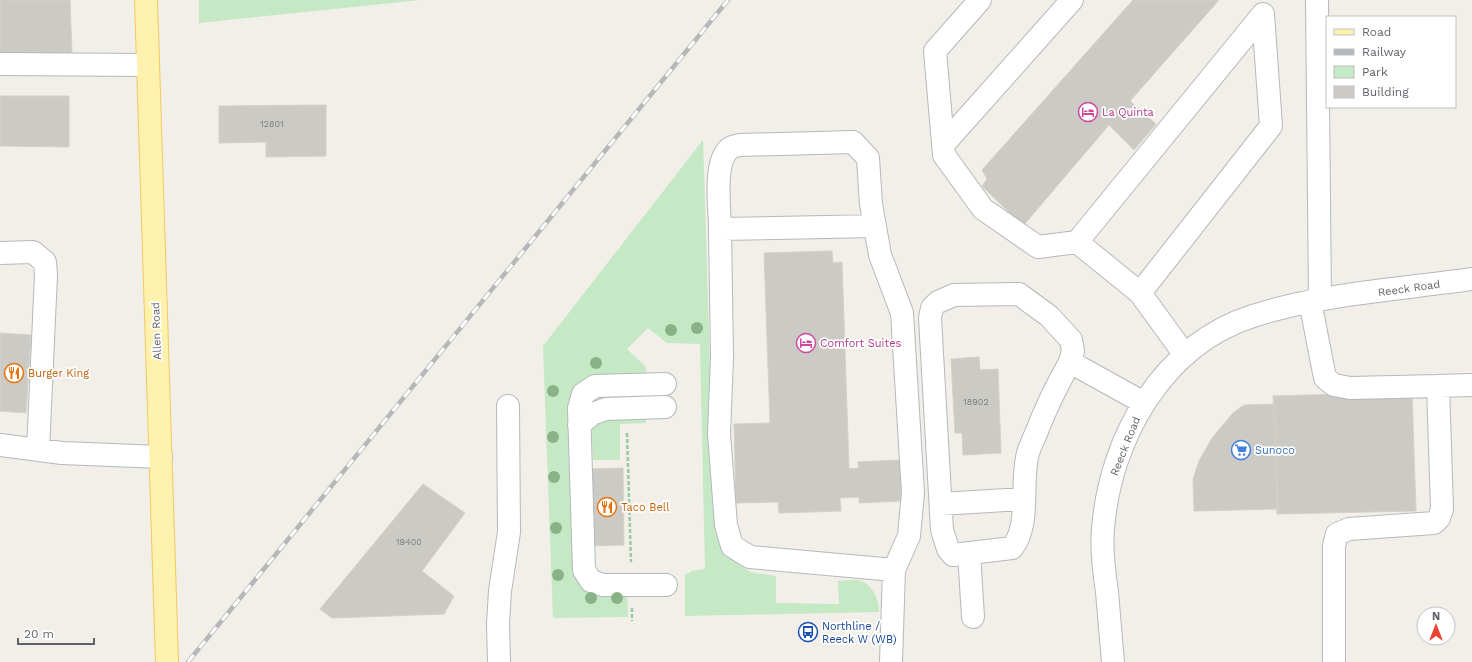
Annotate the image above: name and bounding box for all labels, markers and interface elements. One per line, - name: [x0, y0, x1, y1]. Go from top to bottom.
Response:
- legend: [1326, 16, 1456, 108]
- text: Road: [1362, 25, 1391, 39]
- text: Railway: [1362, 45, 1407, 59]
- text: Park: [1362, 65, 1388, 79]
- text: Building: [1362, 85, 1409, 99]
- hotel icon: La Quinta: [1077, 101, 1099, 123]
- place label: La Quinta: [1102, 106, 1154, 119]
- house number: 12801: [260, 119, 284, 129]
- street label: Reeck Road: [1377, 278, 1441, 299]
- street label: Allen Road: [149, 302, 164, 360]
- hotel icon: Comfort Suites: [795, 332, 817, 354]
- place label: Comfort Suites: [820, 337, 902, 350]
- restaurant icon: Burger King: [3, 362, 25, 384]
- place label: Burger King: [28, 367, 89, 380]
- house number: 18902: [963, 397, 989, 407]
- street label: Reeck Road: [1108, 415, 1143, 478]
- supermarket icon: Sunoco: [1230, 439, 1252, 461]
- place label: Sunoco: [1255, 444, 1295, 457]
- restaurant icon: Taco Bell: [596, 496, 618, 518]
- place label: Taco Bell: [621, 501, 670, 514]
- house number: 19400: [396, 537, 422, 547]
- north arrow: [1416, 606, 1456, 646]
- text: N: [1432, 610, 1440, 623]
- scale bar: [18, 620, 94, 646]
- place label: Northline / Reeck W (WB): [822, 620, 897, 646]
- bus stop icon: Northline / Reeck W (WB): [797, 621, 819, 643]
- text: 20 m: [24, 627, 54, 641]

